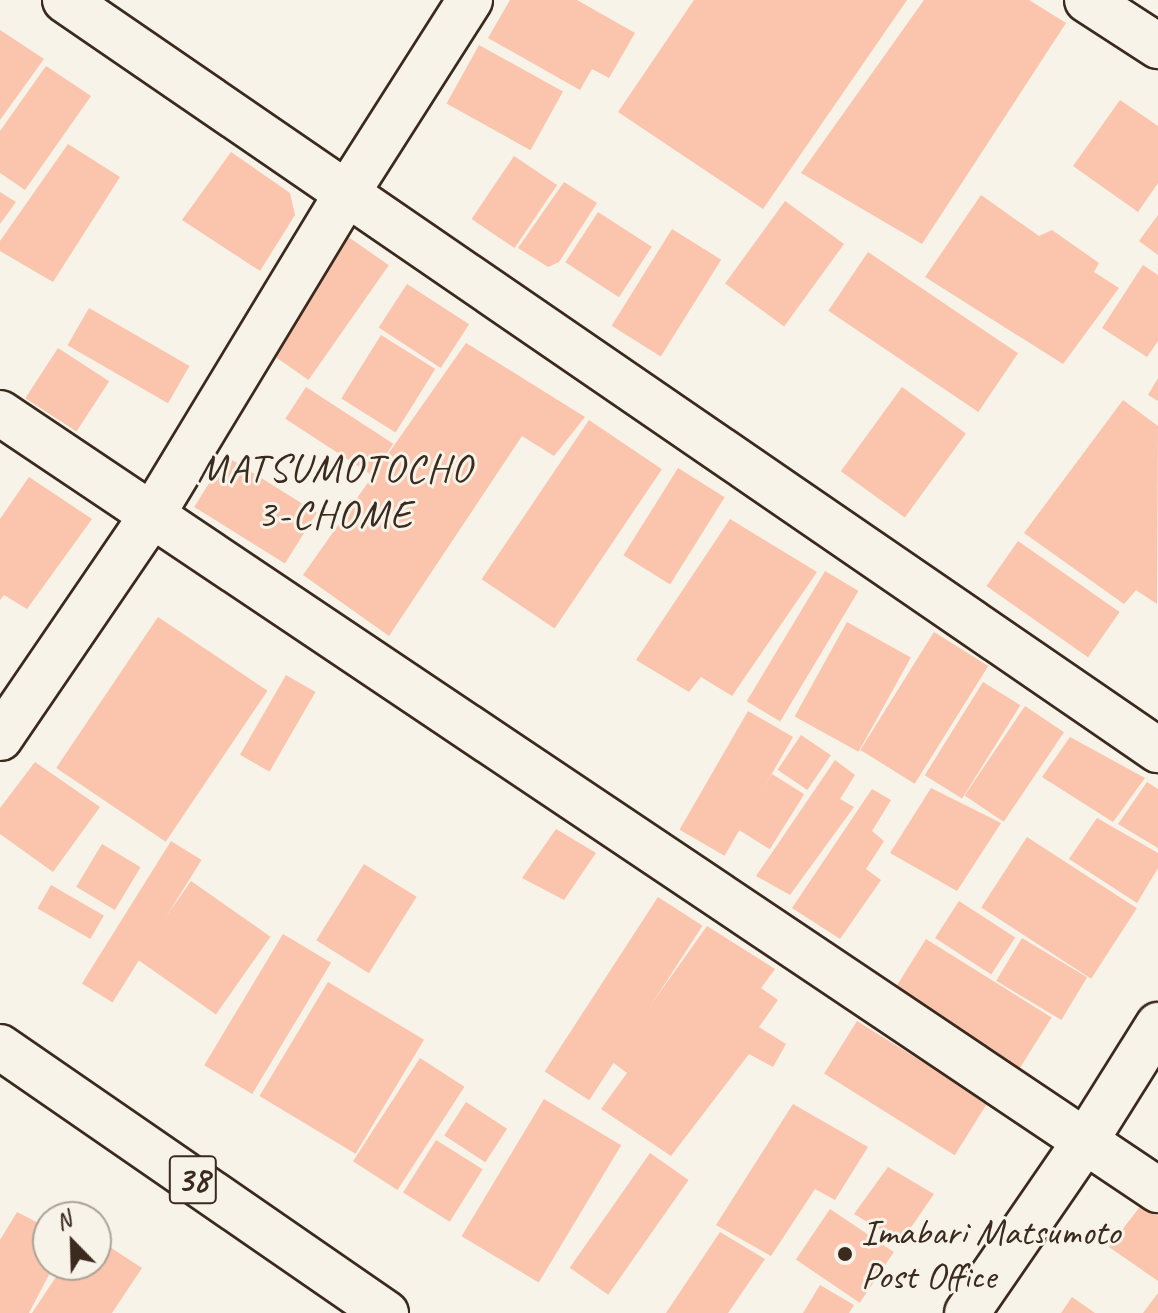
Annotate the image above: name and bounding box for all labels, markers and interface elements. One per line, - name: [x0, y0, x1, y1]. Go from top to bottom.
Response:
- district label: MATSUMOTOCHO 3-CHOME: [197, 444, 473, 538]
- road number: 38: [167, 1148, 219, 1212]
- north arrow: [32, 1201, 112, 1281]
- text: N: [52, 1205, 75, 1236]
- place label: Imabari Matsumoto Post Office: [861, 1209, 1120, 1298]
- marker: Imabari Matsumoto Post Office: [836, 1245, 854, 1263]

